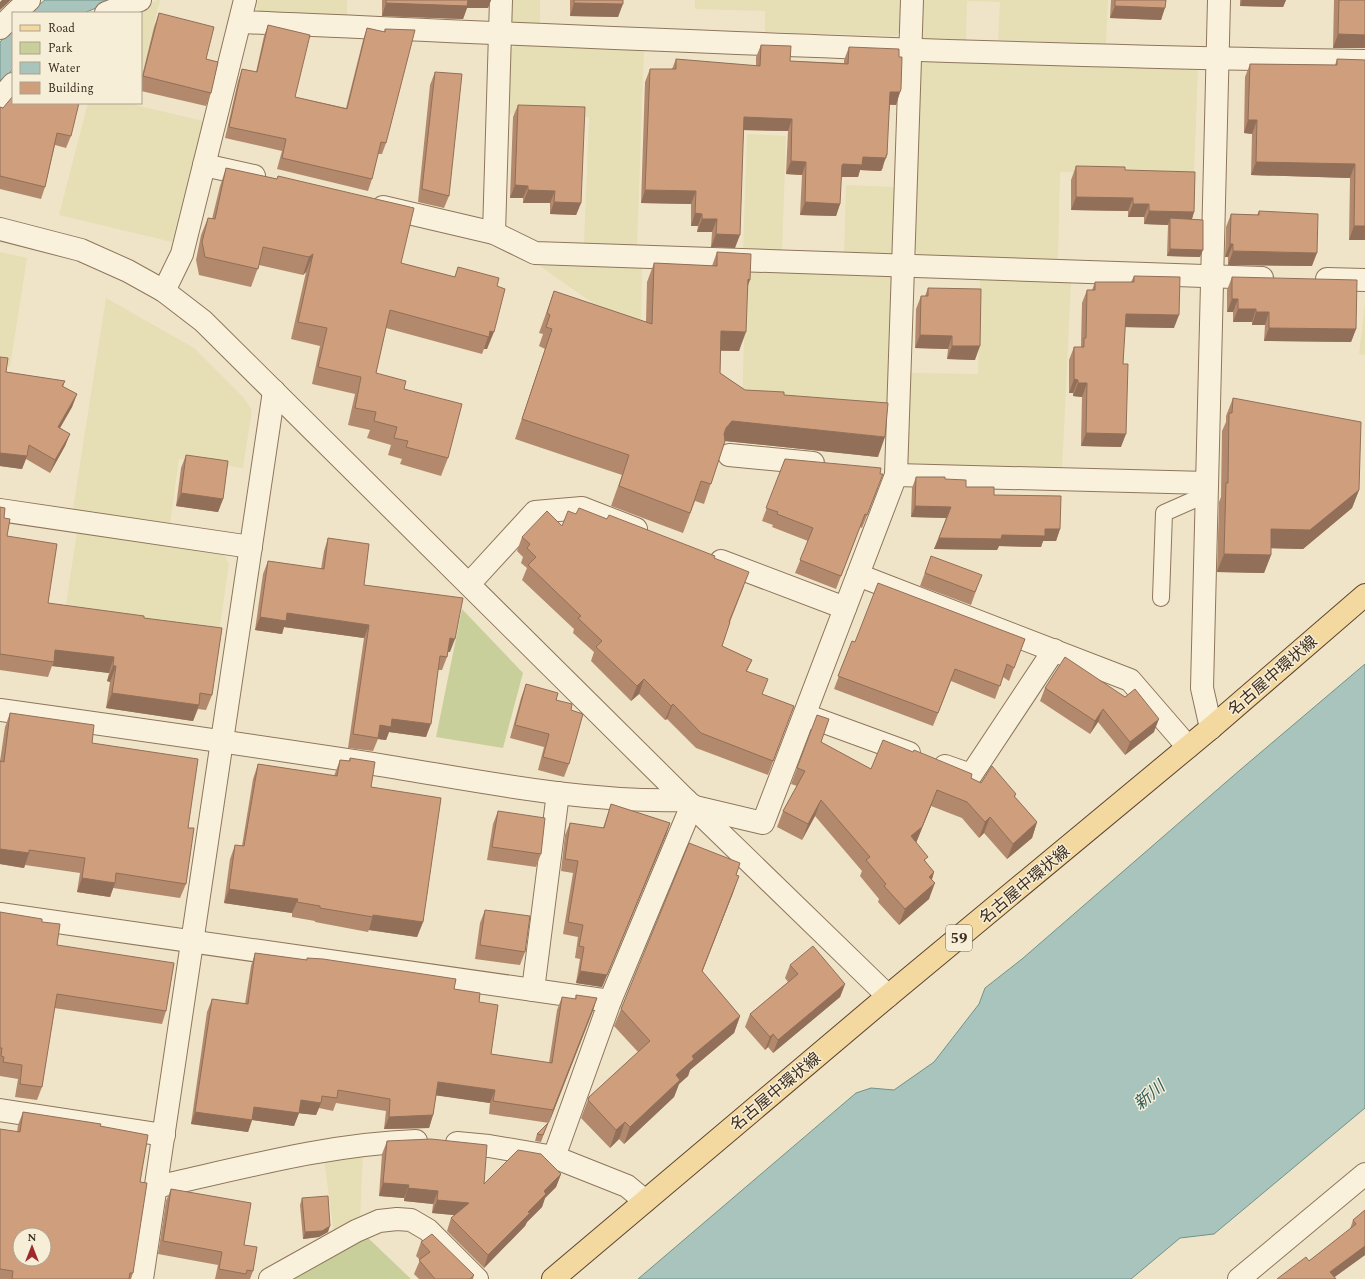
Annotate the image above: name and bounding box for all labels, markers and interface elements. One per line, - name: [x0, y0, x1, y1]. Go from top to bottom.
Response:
- legend: [12, 12, 142, 104]
- text: Road: [48, 19, 75, 38]
- text: Park: [48, 39, 73, 58]
- text: Water: [48, 59, 80, 78]
- text: Building: [48, 79, 94, 98]
- street label: 名古屋中環状線: [1223, 630, 1323, 722]
- street label: 名古屋中環状線: [974, 840, 1075, 930]
- road number: 59: [946, 925, 972, 951]
- street label: 名古屋中環状線: [725, 1047, 826, 1137]
- water label: 新川: [1128, 1074, 1173, 1117]
- north arrow: [12, 1227, 52, 1267]
- text: N: [28, 1229, 37, 1246]

